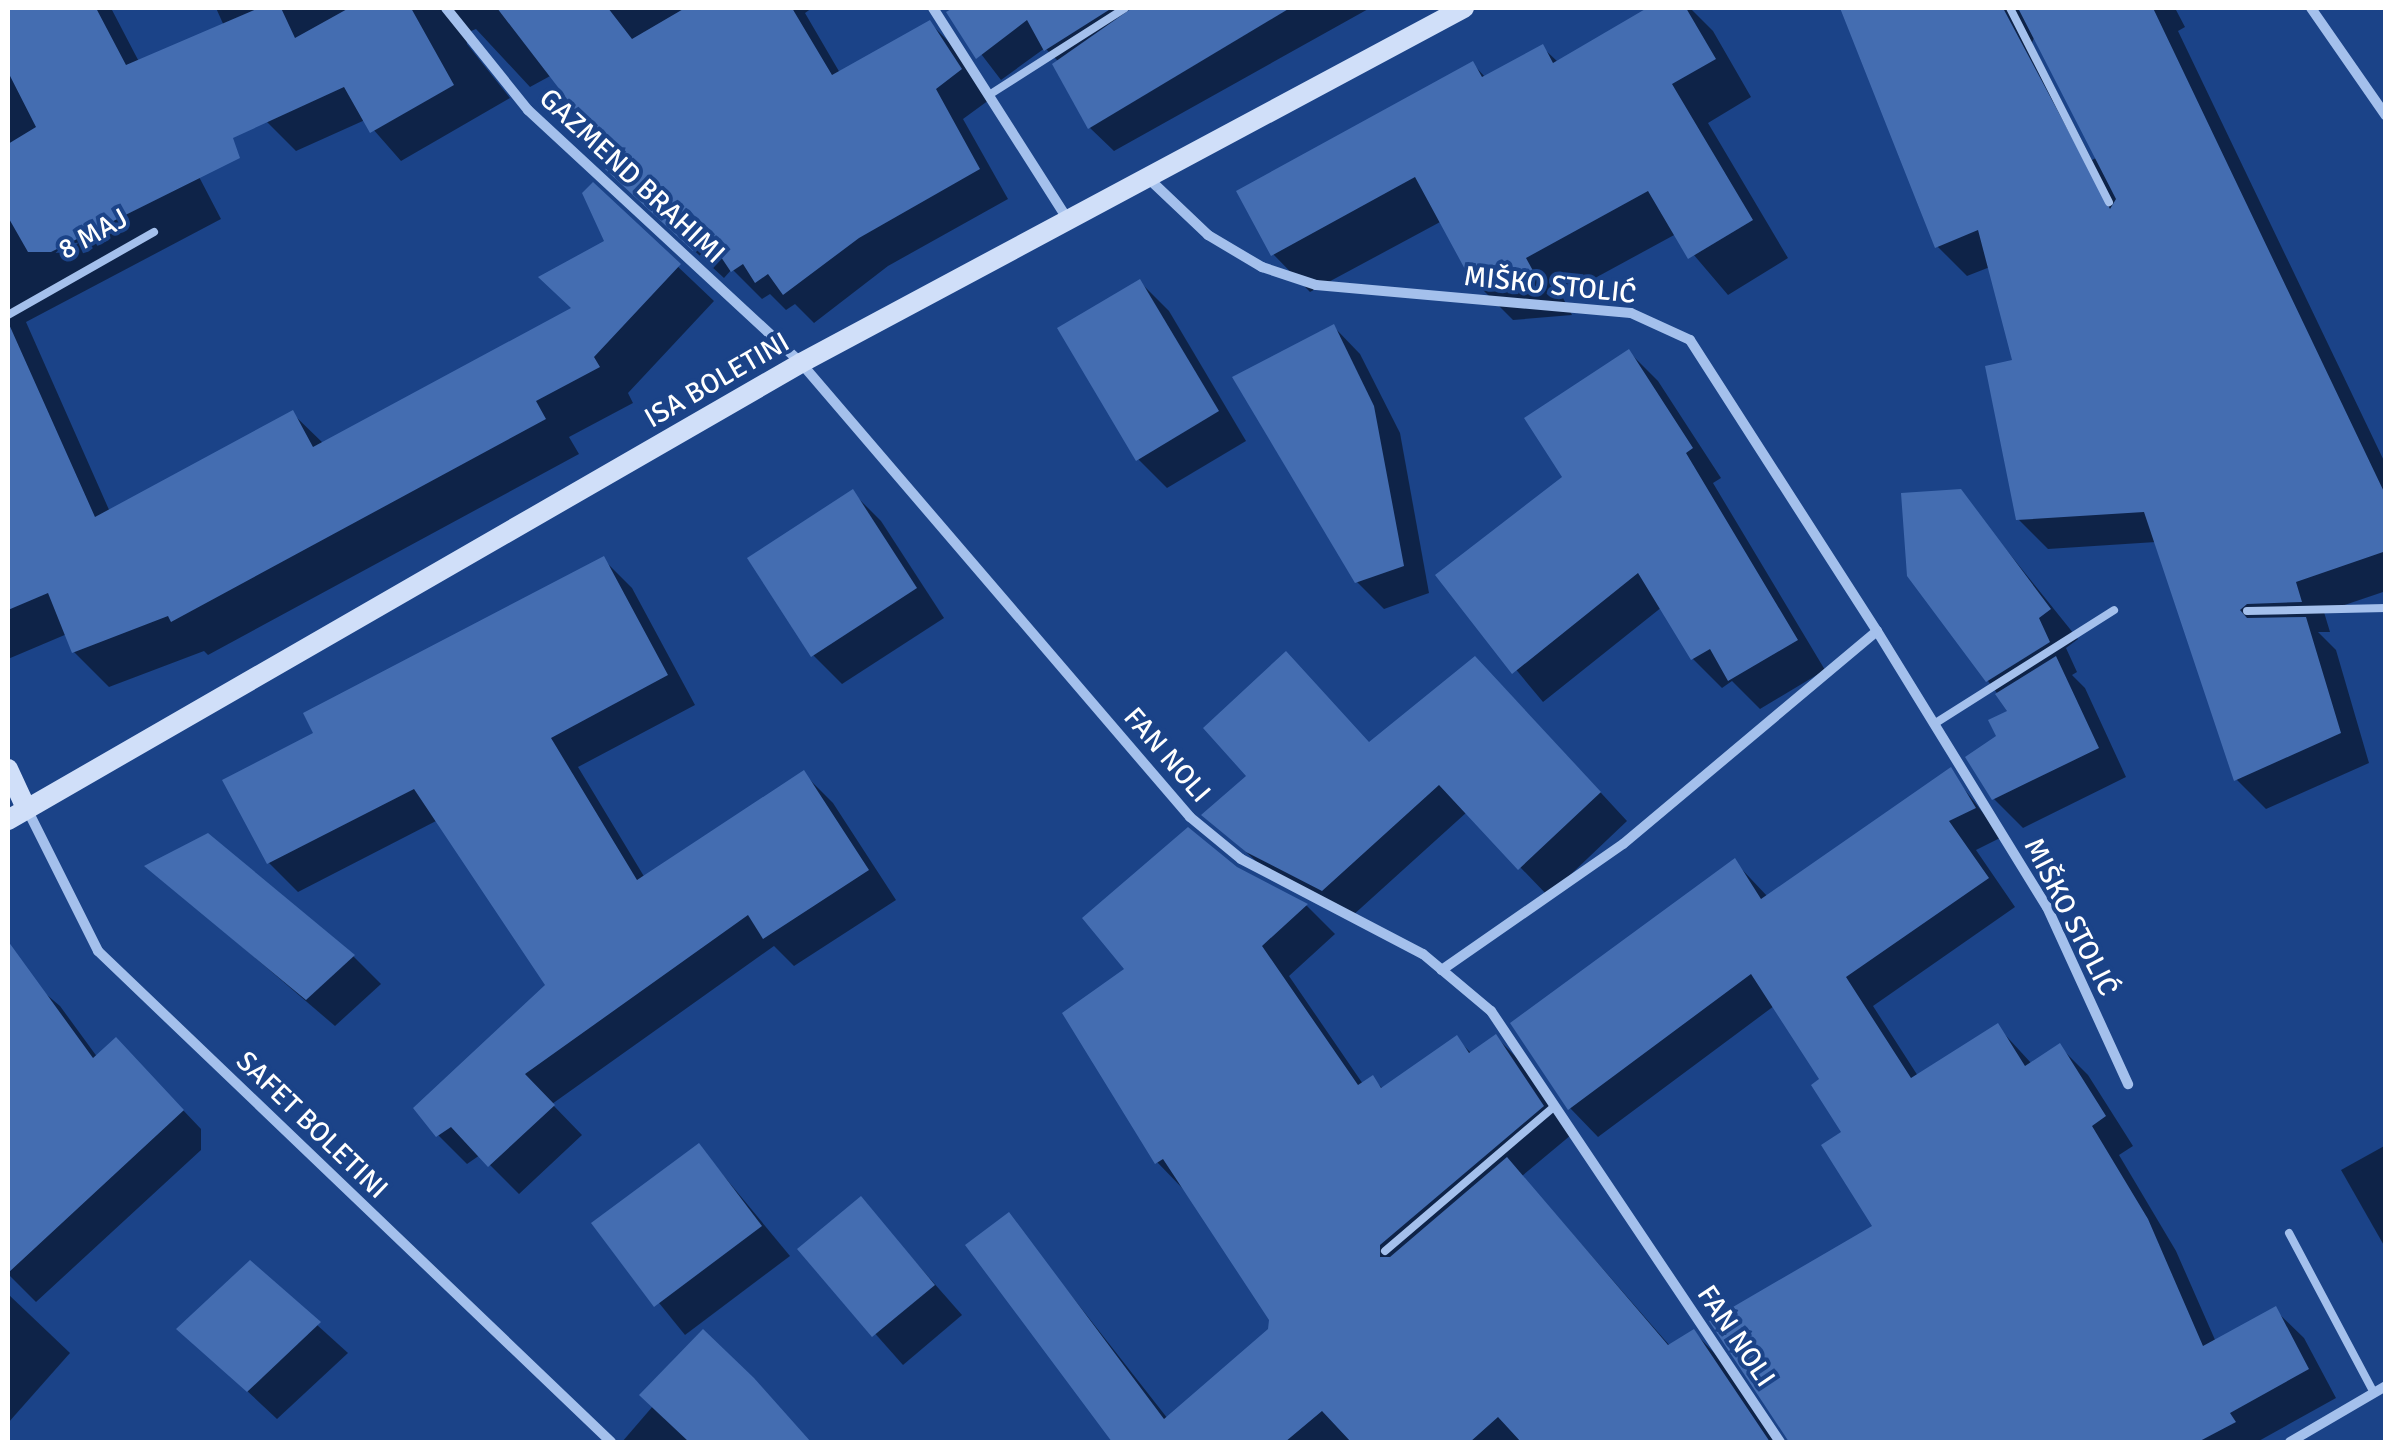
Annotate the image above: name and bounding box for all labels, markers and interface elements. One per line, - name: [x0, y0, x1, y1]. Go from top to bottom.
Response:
- street label: GAZMEND BRAHIMI: [532, 81, 732, 271]
- street label: 8 MAJ: [52, 201, 134, 267]
- street label: MIŠKO STOLIĆ: [1462, 259, 1638, 311]
- street label: ISA BOLETINI: [639, 325, 795, 435]
- street label: FAN NOLI: [1117, 701, 1217, 809]
- street label: MIŠKO STOLIĆ: [2017, 832, 2125, 1002]
- street label: SAFET BOLETINI: [229, 1044, 395, 1206]
- street label: FAN NOLI: [1690, 1279, 1782, 1393]

